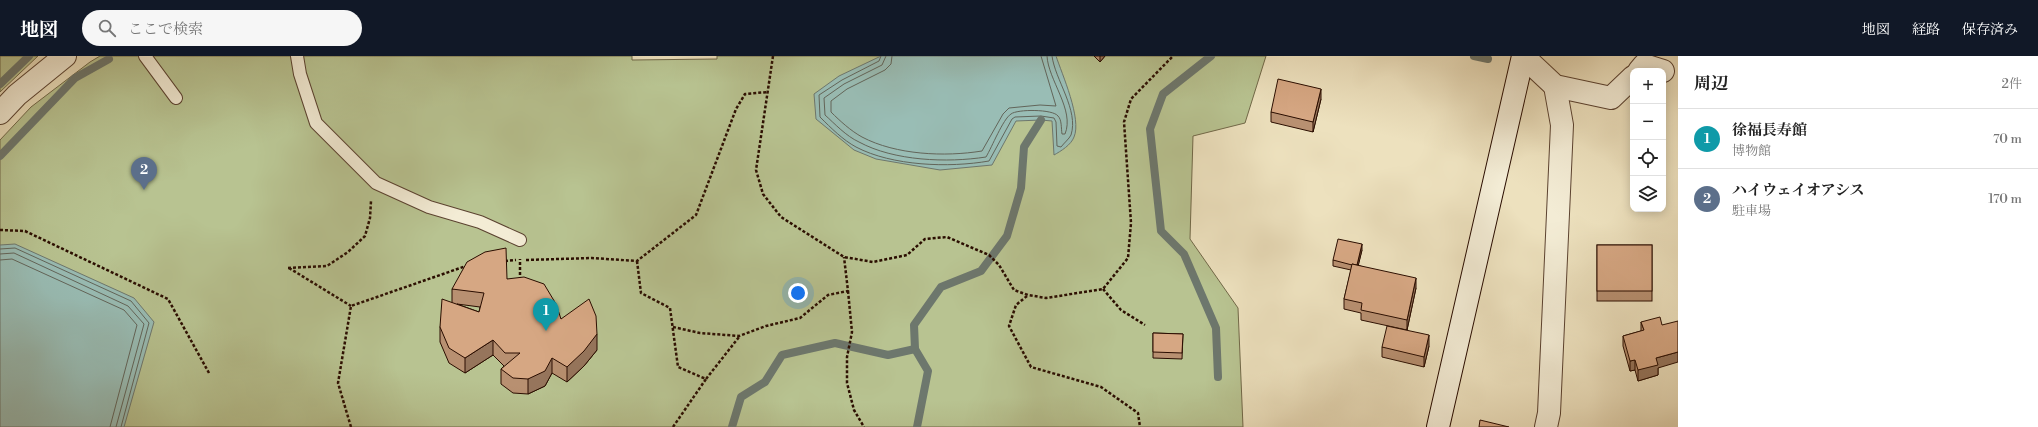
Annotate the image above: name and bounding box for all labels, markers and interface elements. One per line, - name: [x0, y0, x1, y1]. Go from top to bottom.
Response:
- search box: [82, 10, 362, 46]
- icon: search: [96, 17, 118, 39]
- text: 地図: [20, 18, 58, 42]
- text: ここで検索: [128, 20, 203, 39]
- text: 地図: [1862, 21, 1890, 39]
- text: 経路: [1912, 21, 1940, 39]
- text: 保存済み: [1962, 21, 2018, 39]
- map controls: [1630, 68, 1666, 212]
- button: +: [1630, 68, 1666, 104]
- text: 周辺: [1694, 73, 1728, 95]
- text: 2件: [2002, 76, 2022, 92]
- button: −: [1630, 104, 1666, 140]
- text: 徐福長寿館: [1732, 121, 1807, 140]
- text: 1: [1704, 131, 1710, 147]
- text: 70 m: [1993, 131, 2022, 147]
- button: locate: [1630, 140, 1666, 176]
- text: 博物館: [1732, 143, 1771, 159]
- pin: 2: [131, 157, 157, 190]
- button: layers: [1630, 176, 1666, 212]
- text: ハイウェイオアシス: [1732, 181, 1864, 200]
- text: 2: [1703, 191, 1711, 207]
- text: 170 m: [1988, 191, 2022, 207]
- text: 駐車場: [1732, 203, 1771, 219]
- your location: [788, 283, 808, 303]
- pin: 1: [533, 298, 559, 331]

